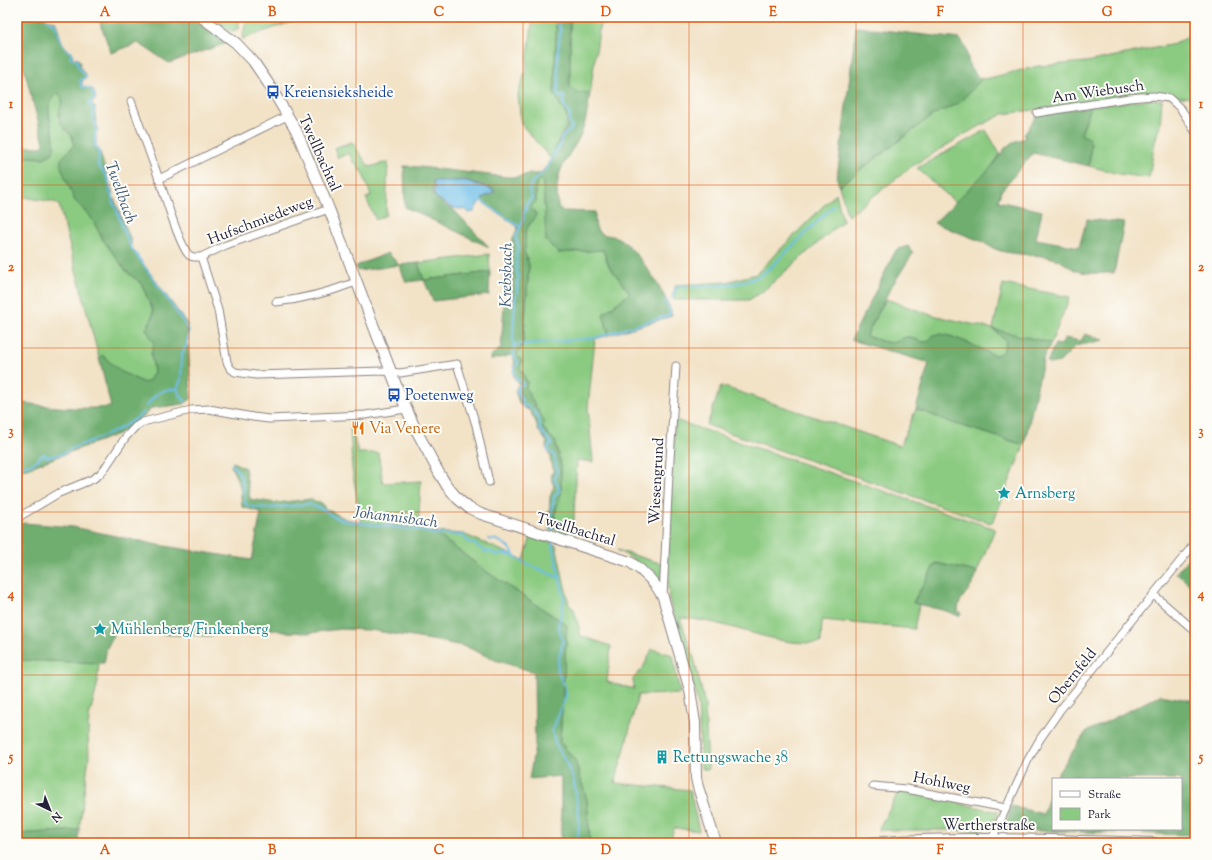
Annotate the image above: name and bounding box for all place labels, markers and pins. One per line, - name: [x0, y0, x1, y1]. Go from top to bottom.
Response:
- place label: Kreiensieksheide: [284, 83, 393, 104]
- bus stop icon: Kreiensieksheide: [265, 84, 281, 100]
- place label: Poetenweg: [405, 386, 474, 407]
- bus stop icon: Poetenweg: [386, 387, 402, 403]
- place label: Via Venere: [369, 419, 441, 440]
- restaurant icon: Via Venere: [350, 420, 366, 436]
- place label: Arnsberg: [1015, 484, 1075, 505]
- place icon: Arnsberg: [996, 485, 1012, 501]
- place label: Mühlenberg/Finkenberg: [111, 620, 269, 641]
- place icon: Mühlenberg/Finkenberg: [92, 621, 108, 637]
- place label: Rettungswache 38: [673, 748, 788, 769]
- building icon: Rettungswache 38: [654, 749, 670, 765]

